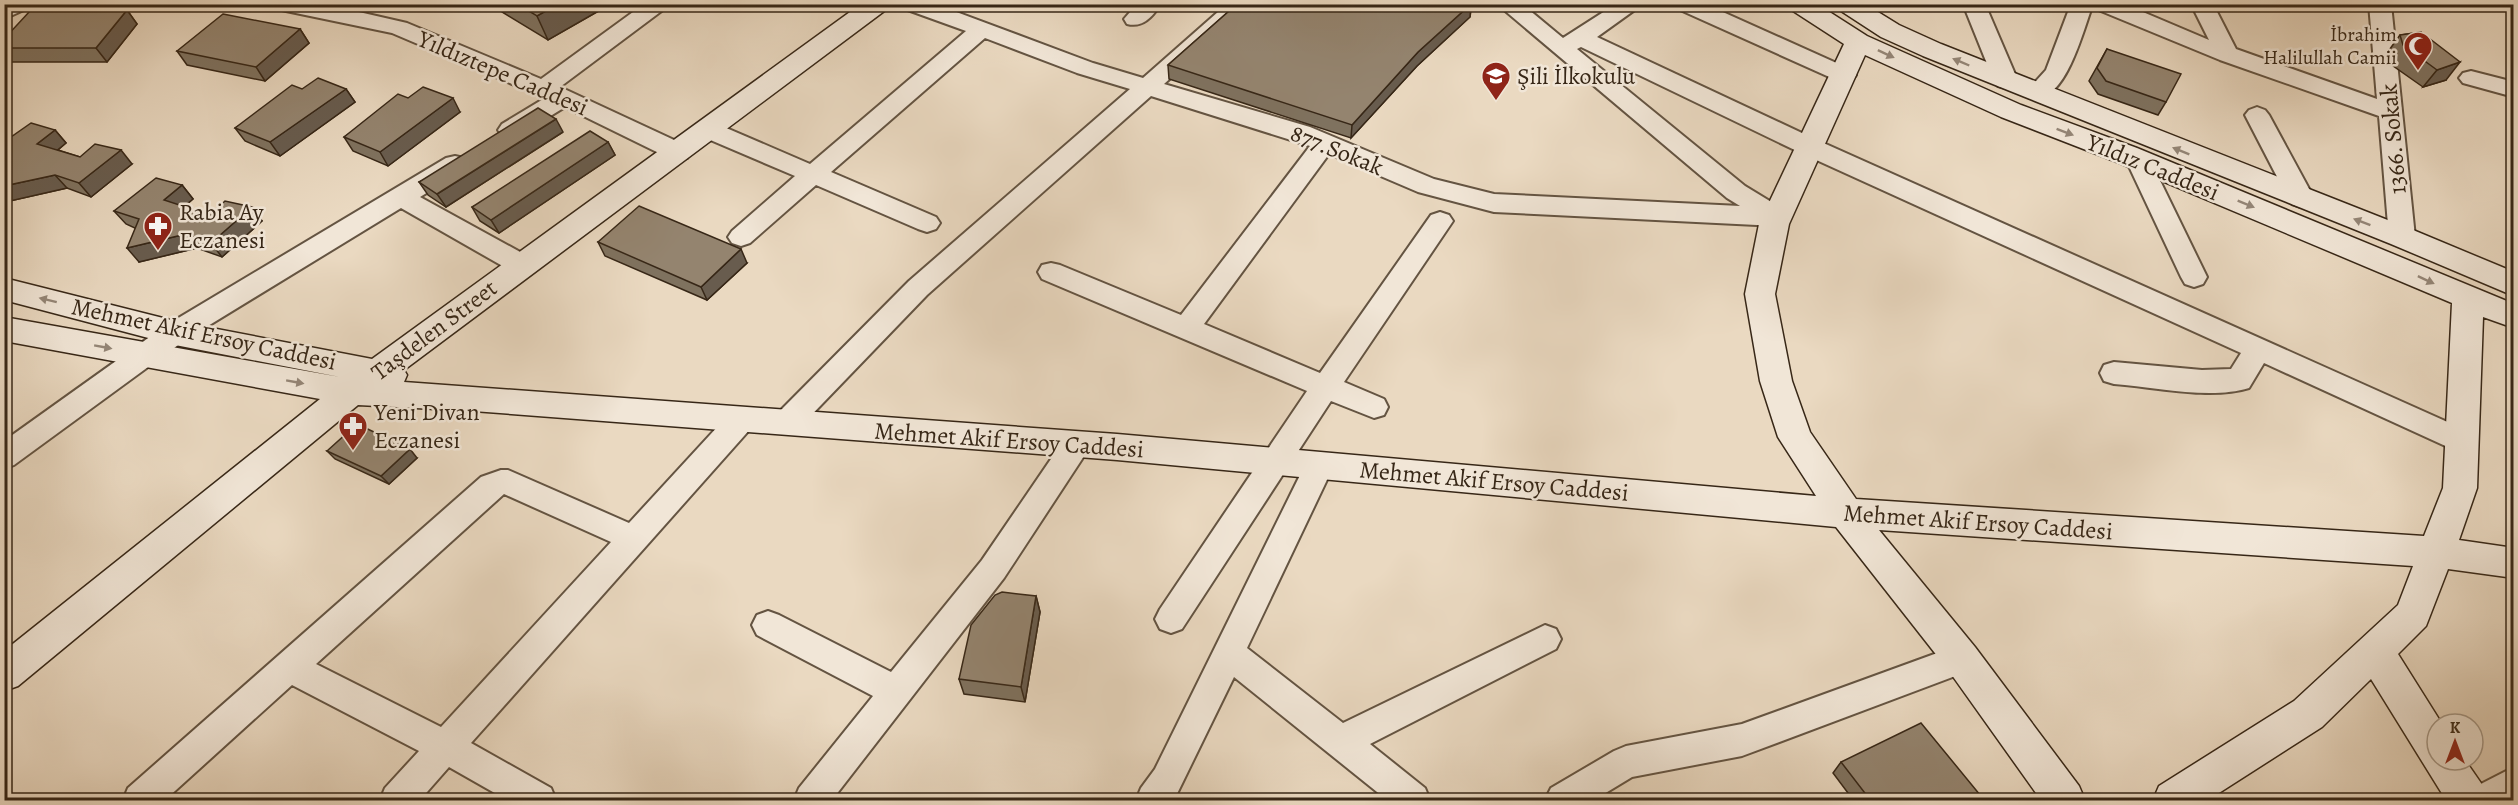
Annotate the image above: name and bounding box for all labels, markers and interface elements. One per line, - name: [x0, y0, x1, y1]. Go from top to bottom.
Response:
- place label: İbrahim Halilullah Camii: [2263, 21, 2397, 71]
- street label: Yıldıztepe Caddesi: [412, 22, 593, 123]
- mosque icon: İbrahim Halilullah Camii: [2402, 30, 2434, 72]
- one-way arrow: [1878, 50, 1895, 59]
- one-way arrow: [1952, 57, 1970, 66]
- school or university icon: Şili İlkokulu: [1480, 60, 1512, 102]
- place label: Şili İlkokulu: [1517, 60, 1635, 92]
- street label: 1366. Sokak: [2372, 82, 2414, 196]
- street label: 877.Sokak: [1286, 117, 1388, 183]
- street label: Yıldız Caddesi: [2081, 126, 2224, 208]
- one-way arrow: [2056, 128, 2074, 137]
- one-way arrow: [2172, 145, 2190, 155]
- place label: Rabia Ay Eczanesi: [179, 196, 265, 256]
- one-way arrow: [2238, 199, 2256, 209]
- pharmacy icon: Rabia Ay Eczanesi: [142, 210, 174, 252]
- one-way arrow: [2353, 217, 2371, 227]
- street label: Taşdelen Street: [365, 272, 504, 388]
- one-way arrow: [2418, 275, 2435, 284]
- street label: Mehmet Akif Ersoy Caddesi: [69, 290, 339, 378]
- one-way arrow: [39, 295, 58, 305]
- one-way arrow: [94, 343, 113, 352]
- one-way arrow: [286, 378, 305, 387]
- place label: Yeni Divan Eczanesi: [373, 396, 480, 456]
- pharmacy icon: Yeni Divan Eczanesi: [337, 410, 369, 452]
- street label: Mehmet Akif Ersoy Caddesi: [873, 415, 1145, 465]
- street label: Mehmet Akif Ersoy Caddesi: [1358, 453, 1630, 509]
- street label: Mehmet Akif Ersoy Caddesi: [1842, 497, 2114, 547]
- north arrow: [2425, 712, 2485, 772]
- text: K: [2450, 717, 2461, 739]

